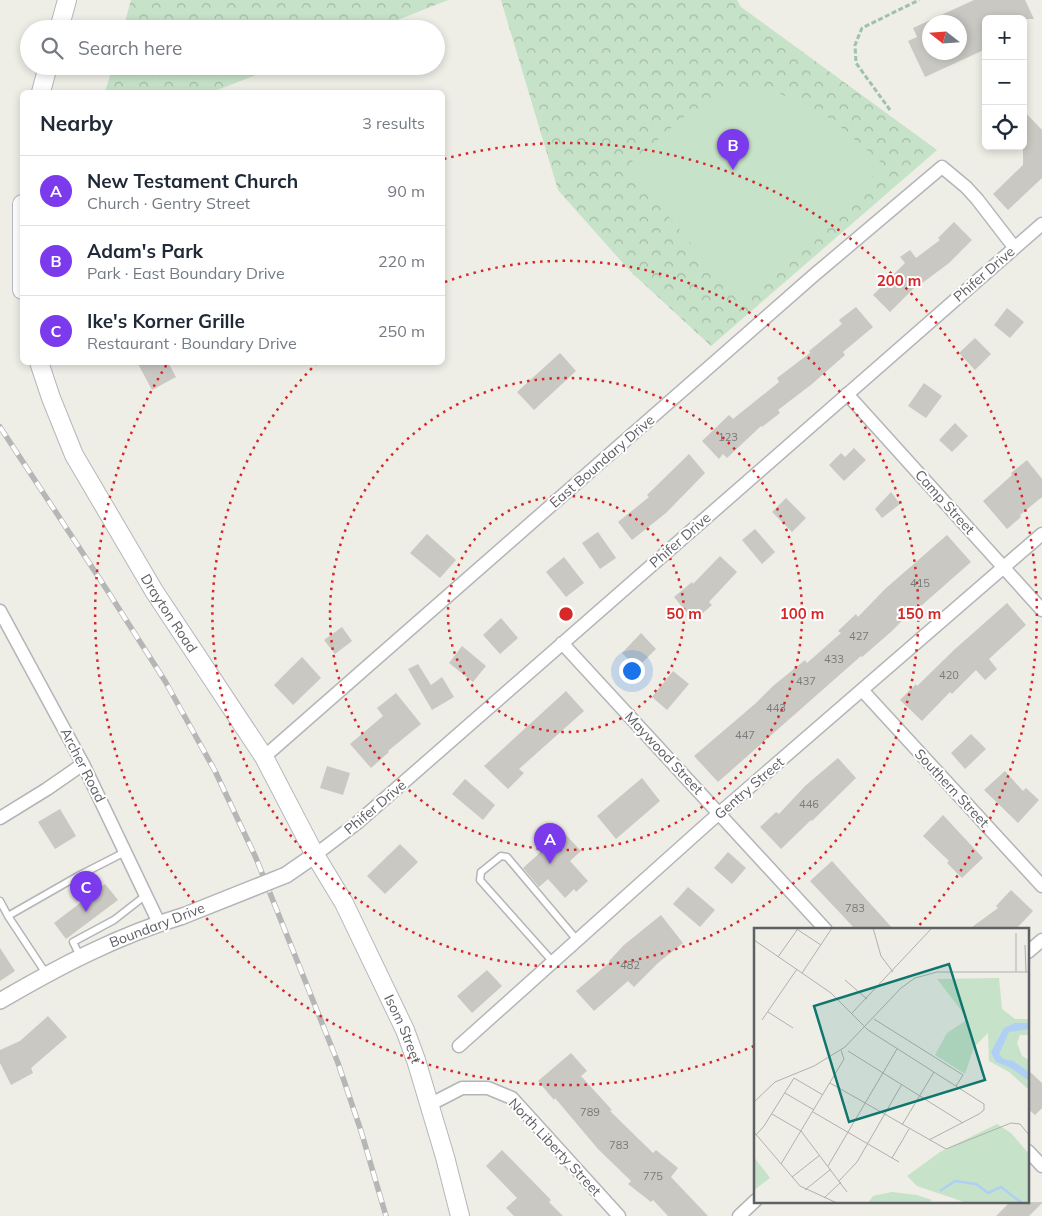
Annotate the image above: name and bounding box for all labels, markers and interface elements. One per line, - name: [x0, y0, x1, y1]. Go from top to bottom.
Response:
- north arrow: [922, 15, 967, 60]
- map controls: [982, 15, 1027, 150]
- button: +: [982, 15, 1027, 60]
- search box: [20, 20, 445, 75]
- icon: search: [38, 34, 66, 62]
- text: Search here: [78, 36, 182, 60]
- button: −: [982, 60, 1027, 105]
- button: locate: [982, 105, 1027, 150]
- text: Nearby: [40, 110, 113, 136]
- text: 3 results: [362, 113, 425, 133]
- pin: B: [717, 129, 749, 170]
- text: New Testament Church: [87, 169, 298, 193]
- text: A: [50, 181, 62, 201]
- text: 90 m: [388, 181, 425, 201]
- text: Church · Gentry Street: [87, 193, 250, 213]
- text: Adam's Park: [87, 239, 203, 263]
- street label: Phifer Drive: [950, 242, 1018, 306]
- text: B: [50, 251, 62, 271]
- text: 220 m: [378, 251, 425, 271]
- text: Park · East Boundary Drive: [87, 263, 285, 283]
- text: 200 m: [877, 271, 921, 290]
- text: Ike's Korner Grille: [87, 309, 245, 333]
- text: C: [51, 321, 61, 341]
- text: 250 m: [378, 321, 425, 341]
- text: Restaurant · Boundary Drive: [87, 333, 297, 353]
- street label: East Boundary Drive: [546, 411, 658, 511]
- house number: 123: [718, 430, 738, 444]
- street label: Camp Street: [911, 466, 979, 538]
- street label: Phifer Drive: [646, 508, 714, 572]
- street label: Drayton Road: [137, 571, 201, 656]
- house number: 415: [910, 576, 930, 590]
- text: 50 m: [666, 604, 702, 623]
- text: 100 m: [780, 604, 824, 623]
- text: 150 m: [897, 604, 941, 623]
- centre of rings: [557, 605, 575, 623]
- house number: 427: [849, 629, 869, 643]
- house number: 433: [824, 652, 844, 666]
- your location: [619, 658, 645, 684]
- house number: 420: [939, 668, 959, 682]
- house number: 437: [796, 674, 816, 688]
- house number: 443: [766, 701, 786, 715]
- street label: Maywood Street: [621, 708, 707, 798]
- street label: Archer Road: [57, 725, 109, 805]
- house number: 447: [735, 728, 755, 742]
- street label: Southern Street: [911, 745, 993, 831]
- street label: Gentry Street: [711, 753, 788, 823]
- street label: Phifer Drive: [340, 776, 410, 838]
- house number: 446: [799, 797, 819, 811]
- pin: A: [534, 823, 566, 864]
- pin: C: [70, 871, 102, 912]
- street label: Boundary Drive: [107, 898, 207, 952]
- house number: 783: [845, 901, 865, 915]
- inset map: [754, 928, 1030, 1204]
- house number: 482: [620, 958, 640, 972]
- street label: Isom Street: [380, 991, 425, 1065]
- street label: North Liberty Street: [505, 1094, 605, 1200]
- house number: 789: [580, 1105, 600, 1119]
- house number: 783: [609, 1138, 629, 1152]
- house number: 775: [643, 1169, 663, 1183]

